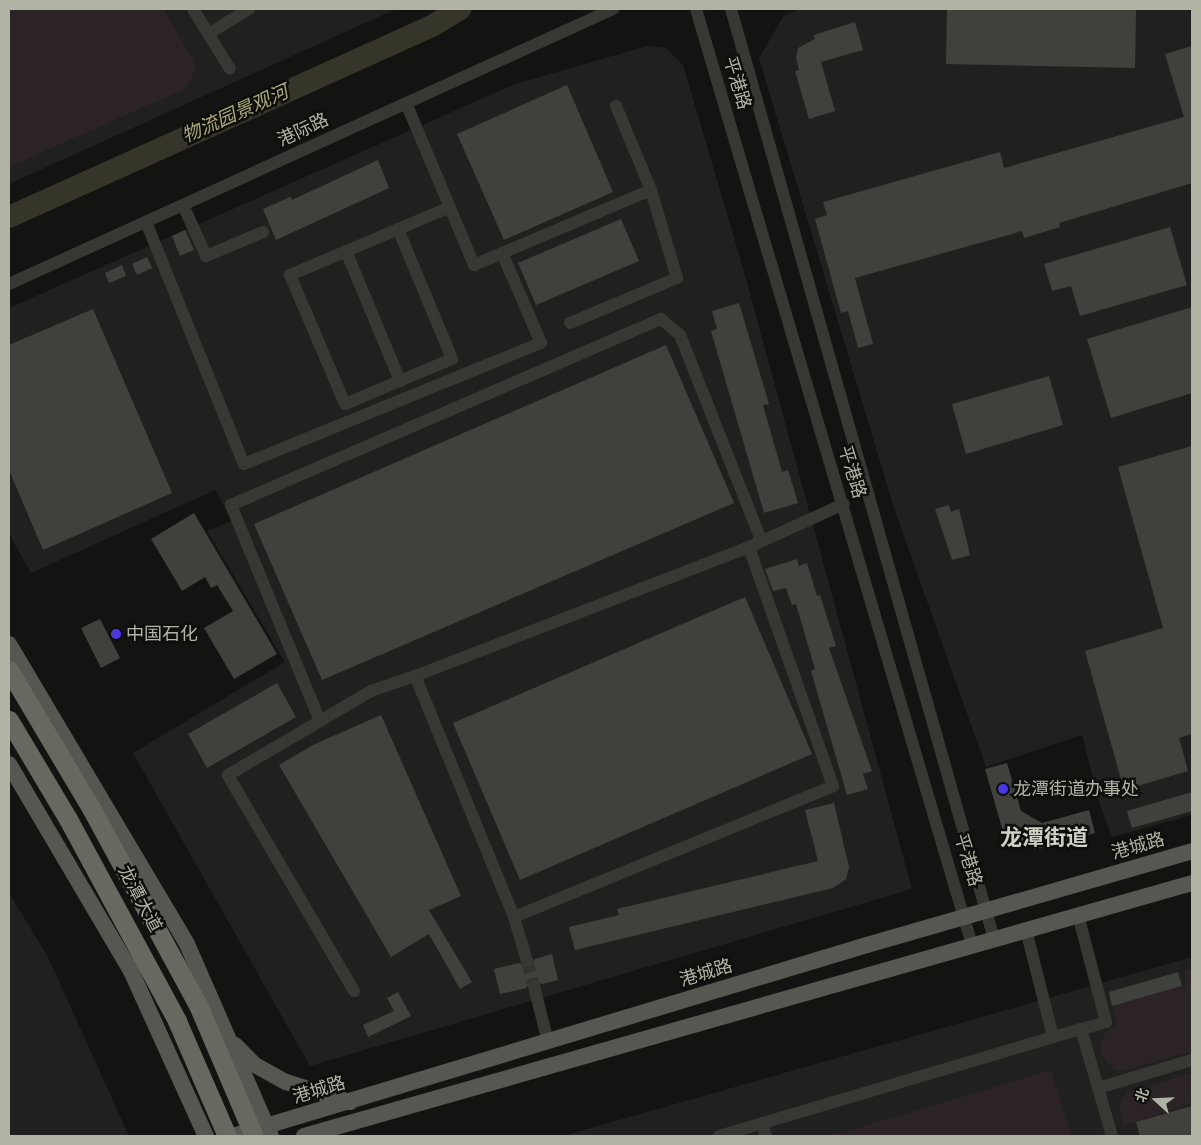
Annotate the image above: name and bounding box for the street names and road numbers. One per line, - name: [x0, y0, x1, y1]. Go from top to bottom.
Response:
- street label: 平港路: [719, 54, 755, 112]
- street label: 港际路: [274, 109, 332, 151]
- street label: 平港路: [834, 443, 870, 501]
- street label: 港城路: [1109, 828, 1167, 864]
- street label: 平港路: [950, 831, 986, 889]
- street label: 龙潭大道: [114, 862, 166, 936]
- street label: 港城路: [677, 955, 735, 991]
- street label: 港城路: [290, 1072, 348, 1108]

